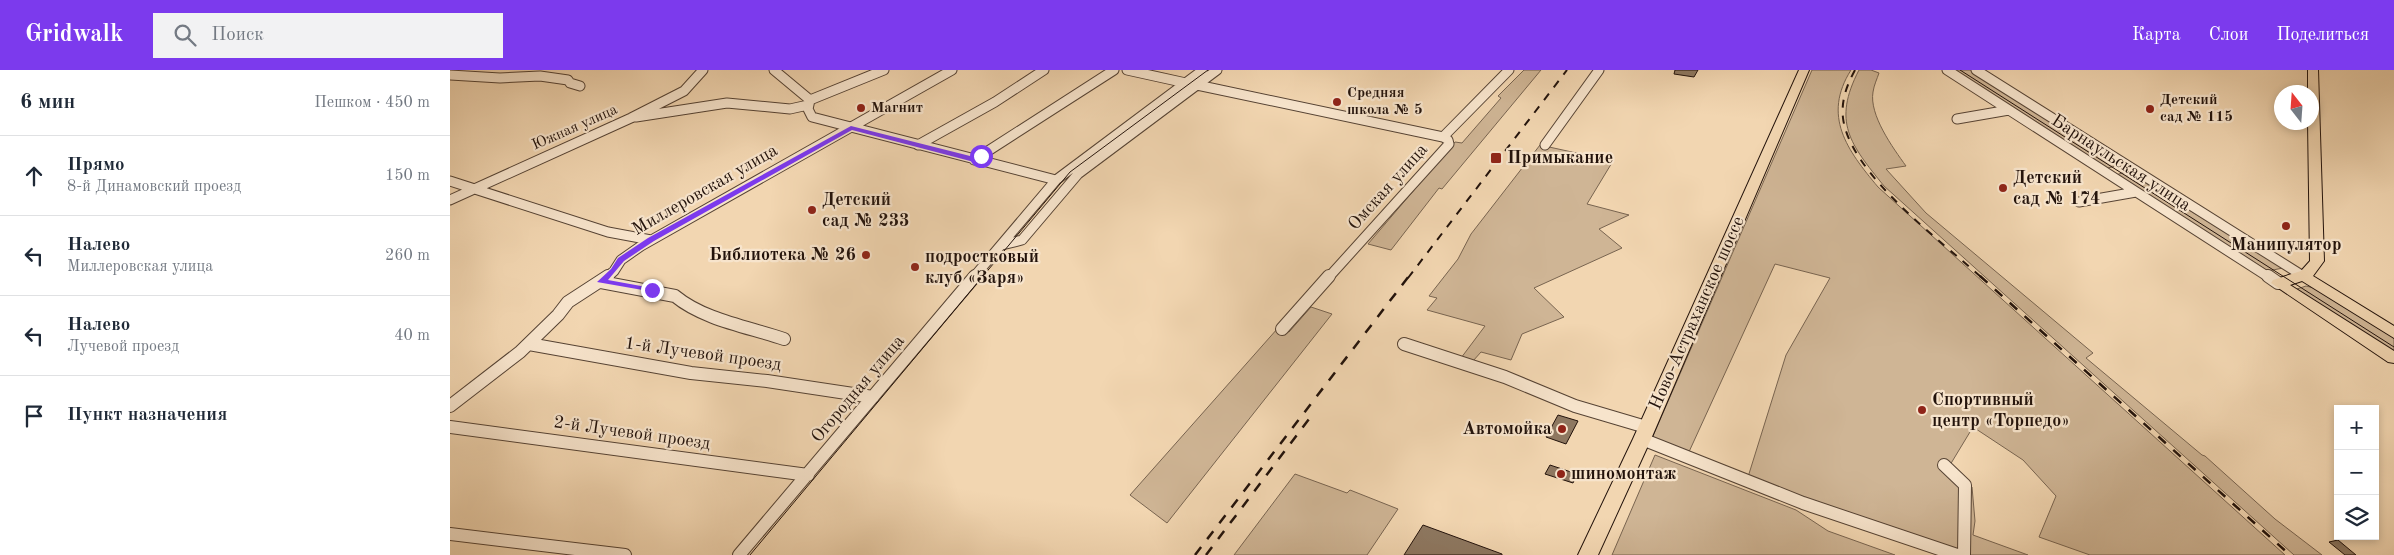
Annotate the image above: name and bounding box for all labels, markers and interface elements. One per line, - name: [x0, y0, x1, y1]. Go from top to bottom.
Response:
- search box: [153, 13, 503, 58]
- icon: search: [171, 21, 199, 49]
- text: Gridwalk: [25, 23, 123, 47]
- text: Поиск: [211, 26, 264, 45]
- text: Карта: [2132, 26, 2181, 44]
- text: Слои: [2209, 26, 2248, 44]
- text: Поделиться: [2276, 26, 2369, 44]
- north arrow: [2274, 85, 2319, 130]
- place label: Средняя школа № 5: [1347, 86, 1423, 118]
- text: 6 мин: [20, 92, 75, 113]
- place label: Детский сад № 115: [2160, 93, 2233, 125]
- text: Пешком · 450 m: [314, 95, 430, 111]
- marker: Средняя школа № 5: [1331, 96, 1343, 108]
- place label: Магнит: [871, 101, 923, 116]
- street label: Южная улица: [530, 102, 621, 154]
- marker: Магнит: [855, 102, 867, 114]
- marker: Детский сад № 115: [2144, 103, 2156, 115]
- street label: Барнаульская улица: [2048, 111, 2194, 215]
- street label: Омская улица: [1345, 140, 1431, 234]
- street label: Миллеровская улица: [629, 141, 781, 239]
- route start: [970, 145, 993, 168]
- place label: Примыкание: [1507, 149, 1613, 167]
- marker: Примыкание: [1489, 151, 1503, 165]
- text: Прямо: [67, 156, 125, 175]
- icon: ahead: [20, 162, 48, 190]
- text: 150 m: [385, 168, 430, 184]
- place label: Детский сад № 174: [2013, 169, 2101, 208]
- text: 8-й Динамовский проезд: [67, 179, 241, 195]
- marker: Детский сад № 174: [1997, 182, 2009, 194]
- place label: Детский сад № 233: [822, 191, 910, 230]
- marker: Детский сад № 233: [806, 204, 818, 216]
- street label: Ново-Астраханское шоссе: [1646, 214, 1748, 412]
- marker: Манипулятор: [2280, 220, 2292, 232]
- text: Налево: [67, 236, 130, 255]
- place label: Манипулятор: [2231, 236, 2341, 254]
- icon: left: [20, 242, 48, 270]
- place label: Библиотека № 26: [709, 246, 856, 264]
- text: 260 m: [385, 248, 430, 264]
- place label: подростковый клуб «Заря»: [925, 248, 1039, 287]
- marker: Библиотека № 26: [860, 249, 872, 261]
- text: Миллеровская улица: [67, 259, 213, 275]
- marker: подростковый клуб «Заря»: [909, 261, 921, 273]
- route end: [641, 279, 664, 302]
- text: Налево: [67, 316, 130, 335]
- icon: left: [20, 322, 48, 350]
- text: 40 m: [394, 328, 430, 344]
- street label: Огородная улица: [808, 332, 908, 446]
- street label: 1-й Лучевой проезд: [624, 334, 783, 374]
- text: Лучевой проезд: [67, 339, 179, 355]
- place label: Спортивный центр «Торпедо»: [1932, 391, 2070, 430]
- icon: arrive: [20, 402, 48, 430]
- marker: Спортивный центр «Торпедо»: [1916, 404, 1928, 416]
- map controls: [2334, 405, 2379, 540]
- button: +: [2334, 405, 2379, 450]
- text: Пункт назначения: [67, 406, 227, 425]
- street label: 2-й Лучевой проезд: [553, 413, 712, 453]
- place label: Автомойка: [1462, 420, 1552, 438]
- marker: Автомойка: [1556, 423, 1568, 435]
- button: −: [2334, 450, 2379, 495]
- place label: шиномонтаж: [1571, 465, 1677, 483]
- marker: шиномонтаж: [1555, 468, 1567, 480]
- button: layers: [2334, 495, 2379, 540]

